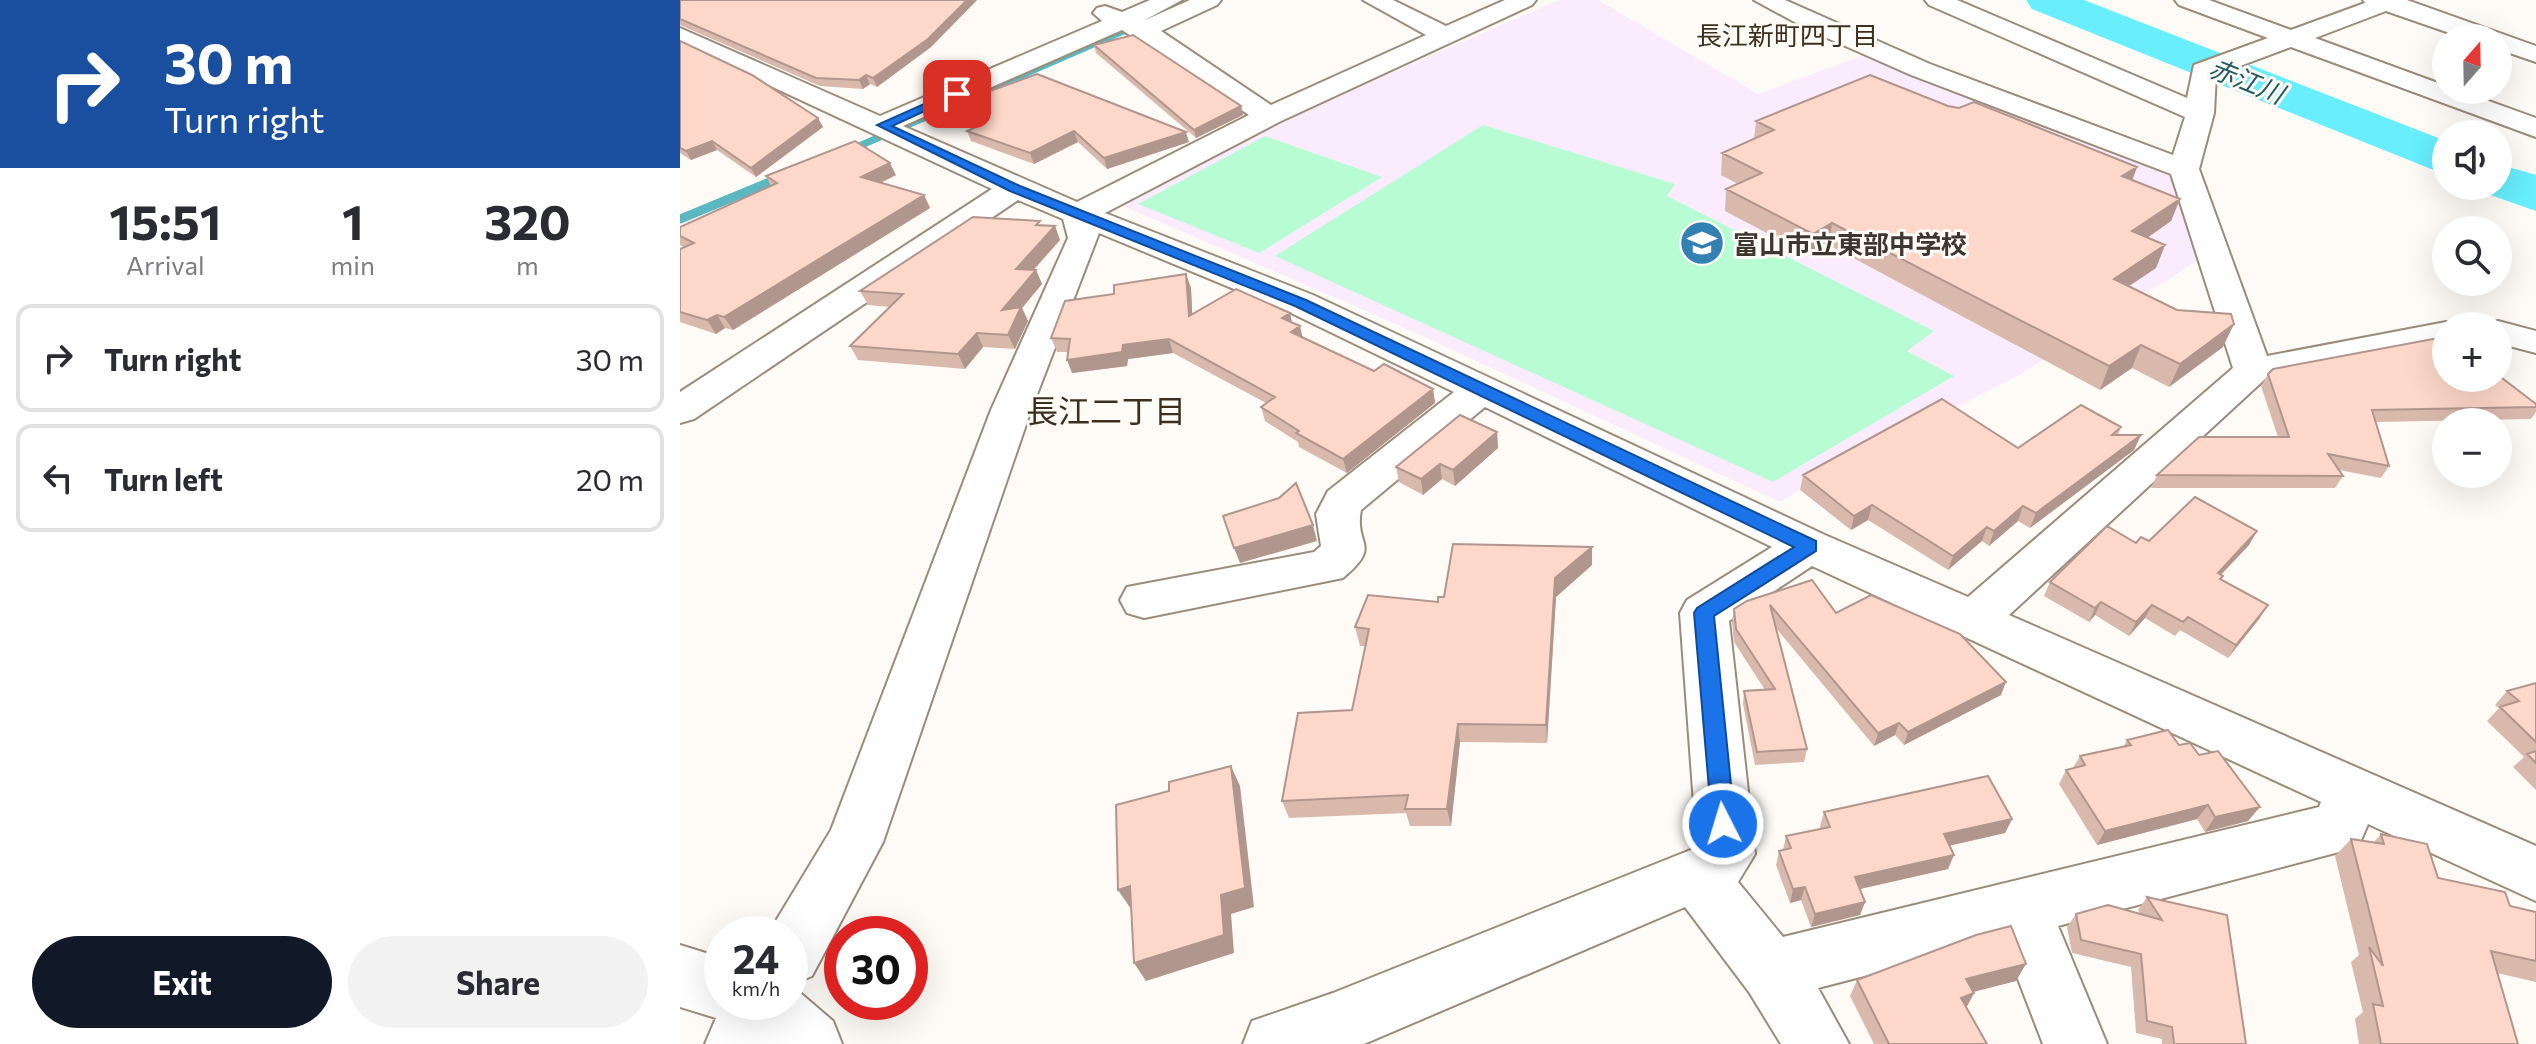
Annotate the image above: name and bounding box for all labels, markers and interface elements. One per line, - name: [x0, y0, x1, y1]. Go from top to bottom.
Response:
- district label: 長江新町四丁目: [1696, 19, 1878, 50]
- north arrow: [2432, 24, 2512, 104]
- map controls: [2432, 24, 2512, 488]
- text: 30 m: [164, 27, 293, 96]
- icon: right: [32, 32, 136, 136]
- water label: 赤江川: [2205, 51, 2292, 110]
- pin: [923, 60, 991, 128]
- icon: arrive: [935, 72, 979, 116]
- text: Turn right: [164, 96, 325, 140]
- button: sound: [2432, 120, 2512, 200]
- text: 15:51: [109, 191, 221, 250]
- text: 1: [342, 191, 364, 250]
- text: 320: [484, 191, 571, 250]
- button: search: [2432, 216, 2512, 296]
- school or university icon: 富山市立東部中学校: [1678, 219, 1726, 267]
- place label: 富山市立東部中学校: [1733, 228, 1967, 259]
- text: Arrival: [126, 249, 205, 280]
- text: min: [331, 249, 375, 280]
- text: m: [516, 249, 539, 280]
- button: +: [2432, 312, 2512, 392]
- icon: right: [36, 336, 80, 380]
- text: Turn right: [104, 340, 241, 377]
- text: 30 m: [575, 340, 644, 377]
- district label: 長江二丁目: [1026, 390, 1186, 430]
- button: −: [2432, 408, 2512, 488]
- icon: left: [36, 456, 80, 500]
- text: Turn left: [104, 460, 223, 497]
- text: 20 m: [576, 460, 644, 497]
- position arrow: [1681, 782, 1765, 866]
- speed limit sign: 30: [824, 916, 928, 1020]
- text: 24: [733, 933, 779, 982]
- button: Exit: [32, 936, 332, 1028]
- button: Share: [348, 936, 648, 1028]
- text: km/h: [732, 976, 780, 1000]

